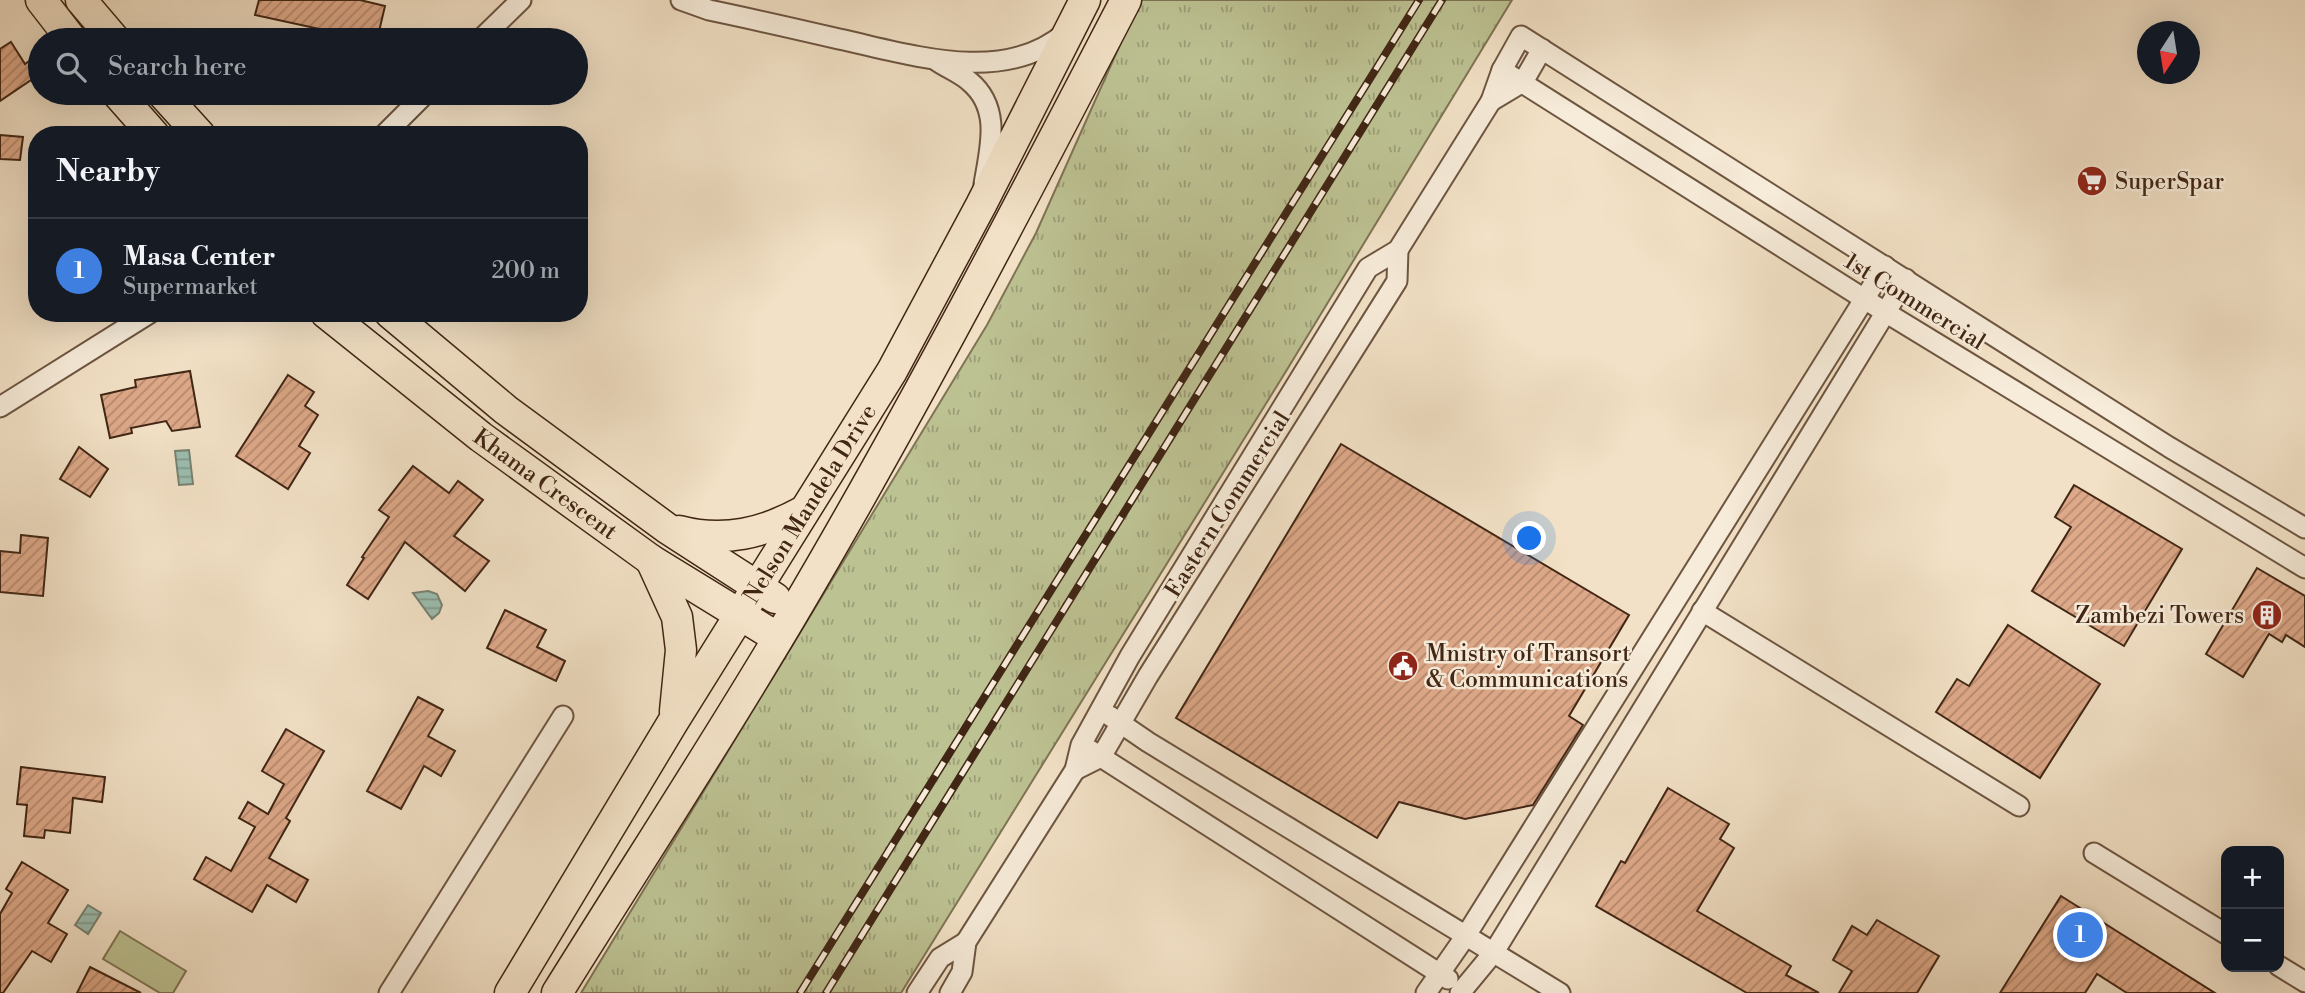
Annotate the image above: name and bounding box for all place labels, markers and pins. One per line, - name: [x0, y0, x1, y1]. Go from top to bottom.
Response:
- supermarket icon: SuperSpar: [2075, 164, 2109, 198]
- place label: SuperSpar: [2115, 168, 2224, 196]
- building icon: Zambezi Towers: [2250, 598, 2284, 632]
- place label: Zambezi Towers: [2075, 602, 2244, 630]
- place label: Mnistry of Transort & Communications: [1426, 640, 1630, 694]
- public building icon: Mnistry of Transort & Communications: [1386, 649, 1420, 683]
- pin: 1: [2057, 909, 2103, 961]

